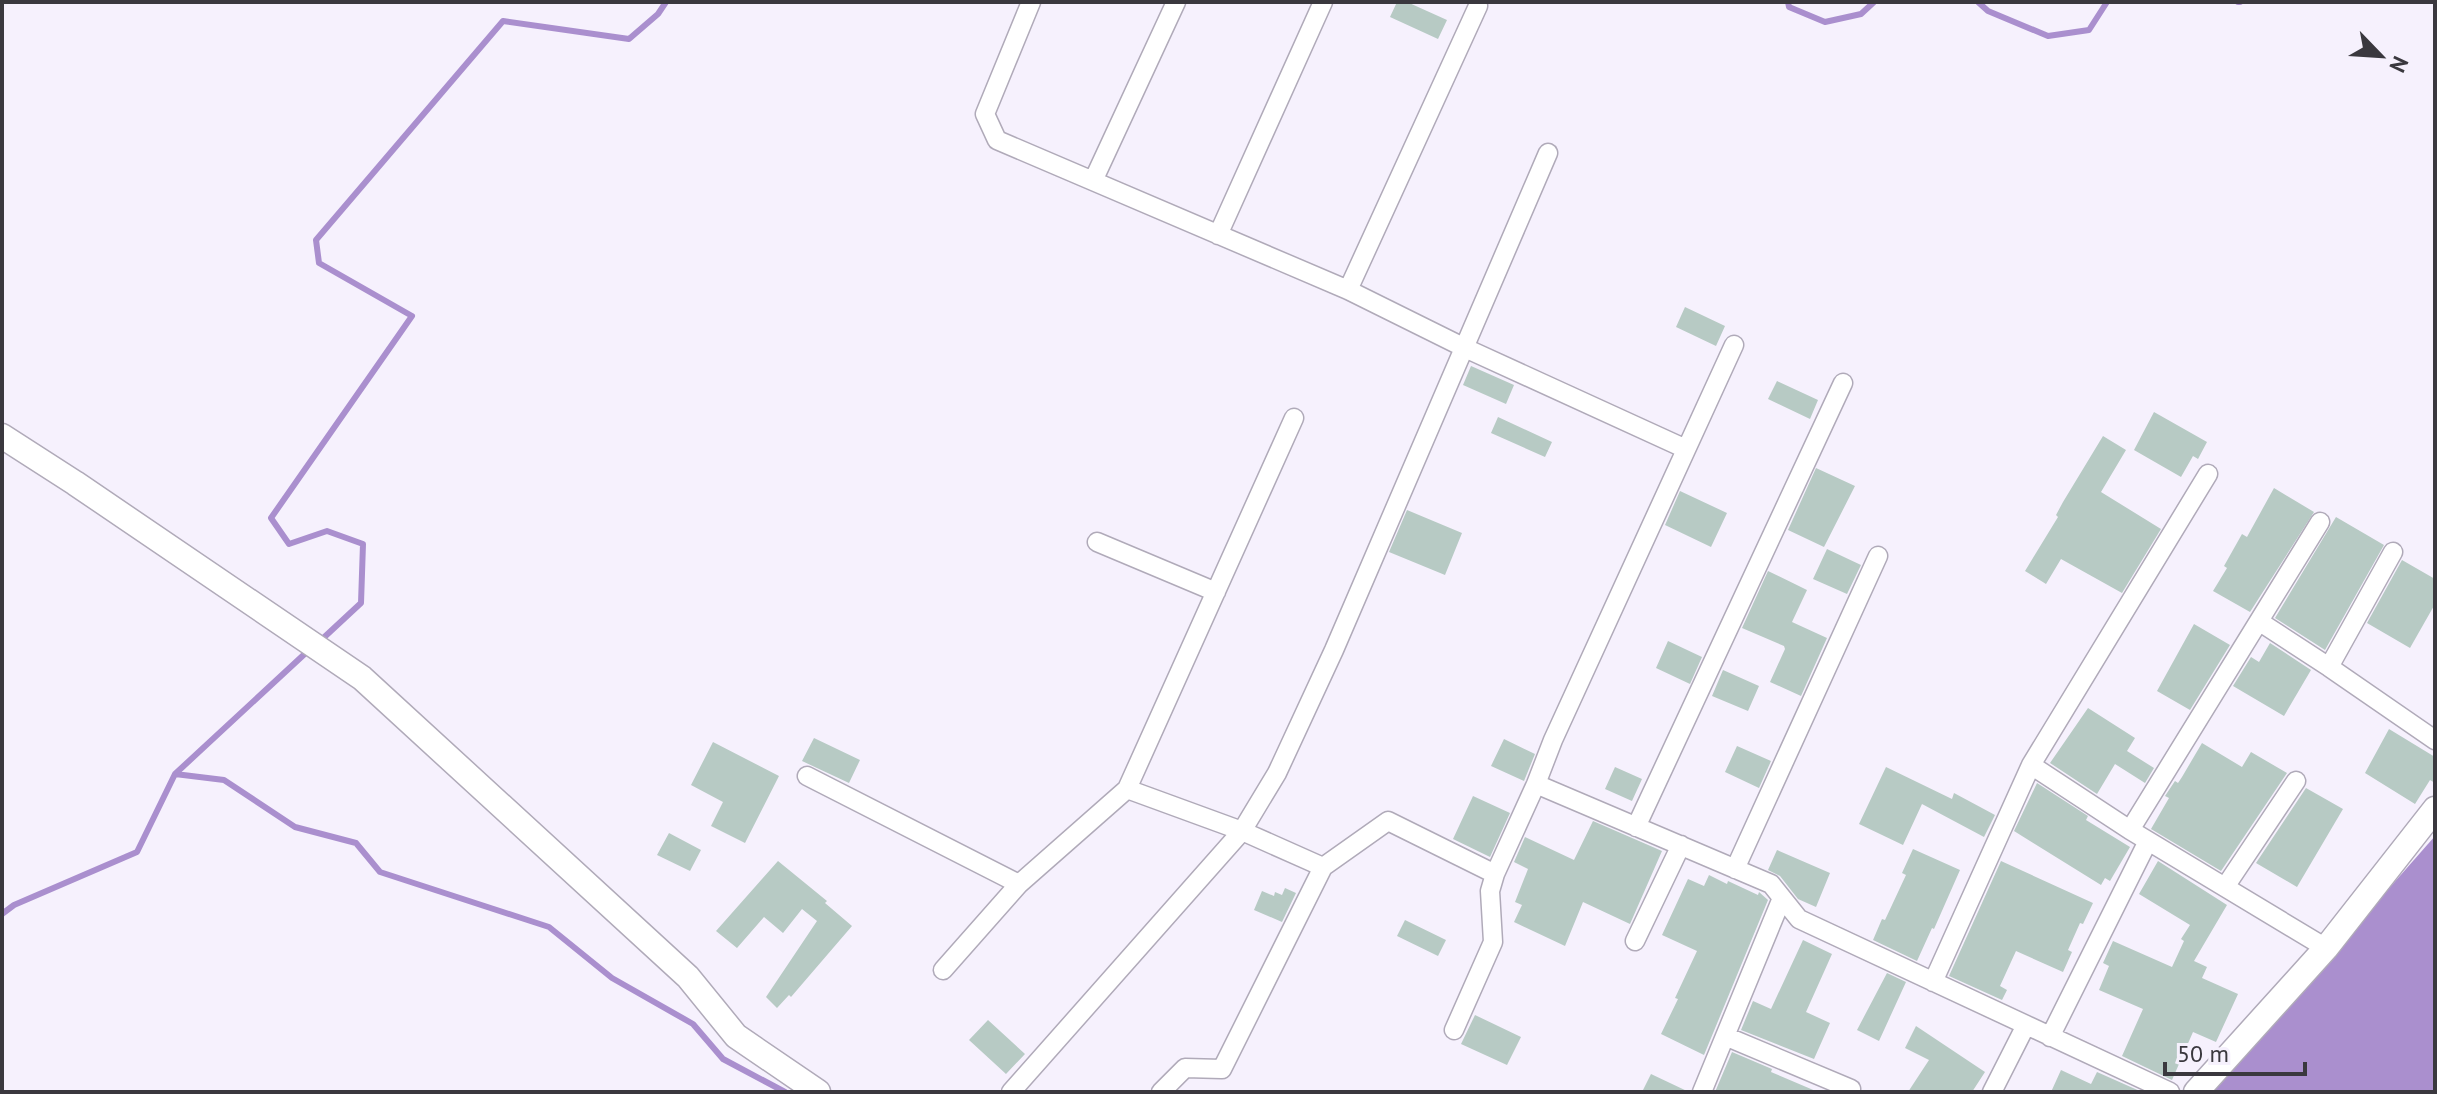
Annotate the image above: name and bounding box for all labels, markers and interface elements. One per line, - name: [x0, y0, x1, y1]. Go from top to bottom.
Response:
- north arrow: [2341, 16, 2421, 96]
- text: N: [2383, 52, 2415, 77]
- scale bar: [2165, 1026, 2305, 1076]
- text: 50 m: [2177, 1038, 2229, 1069]

